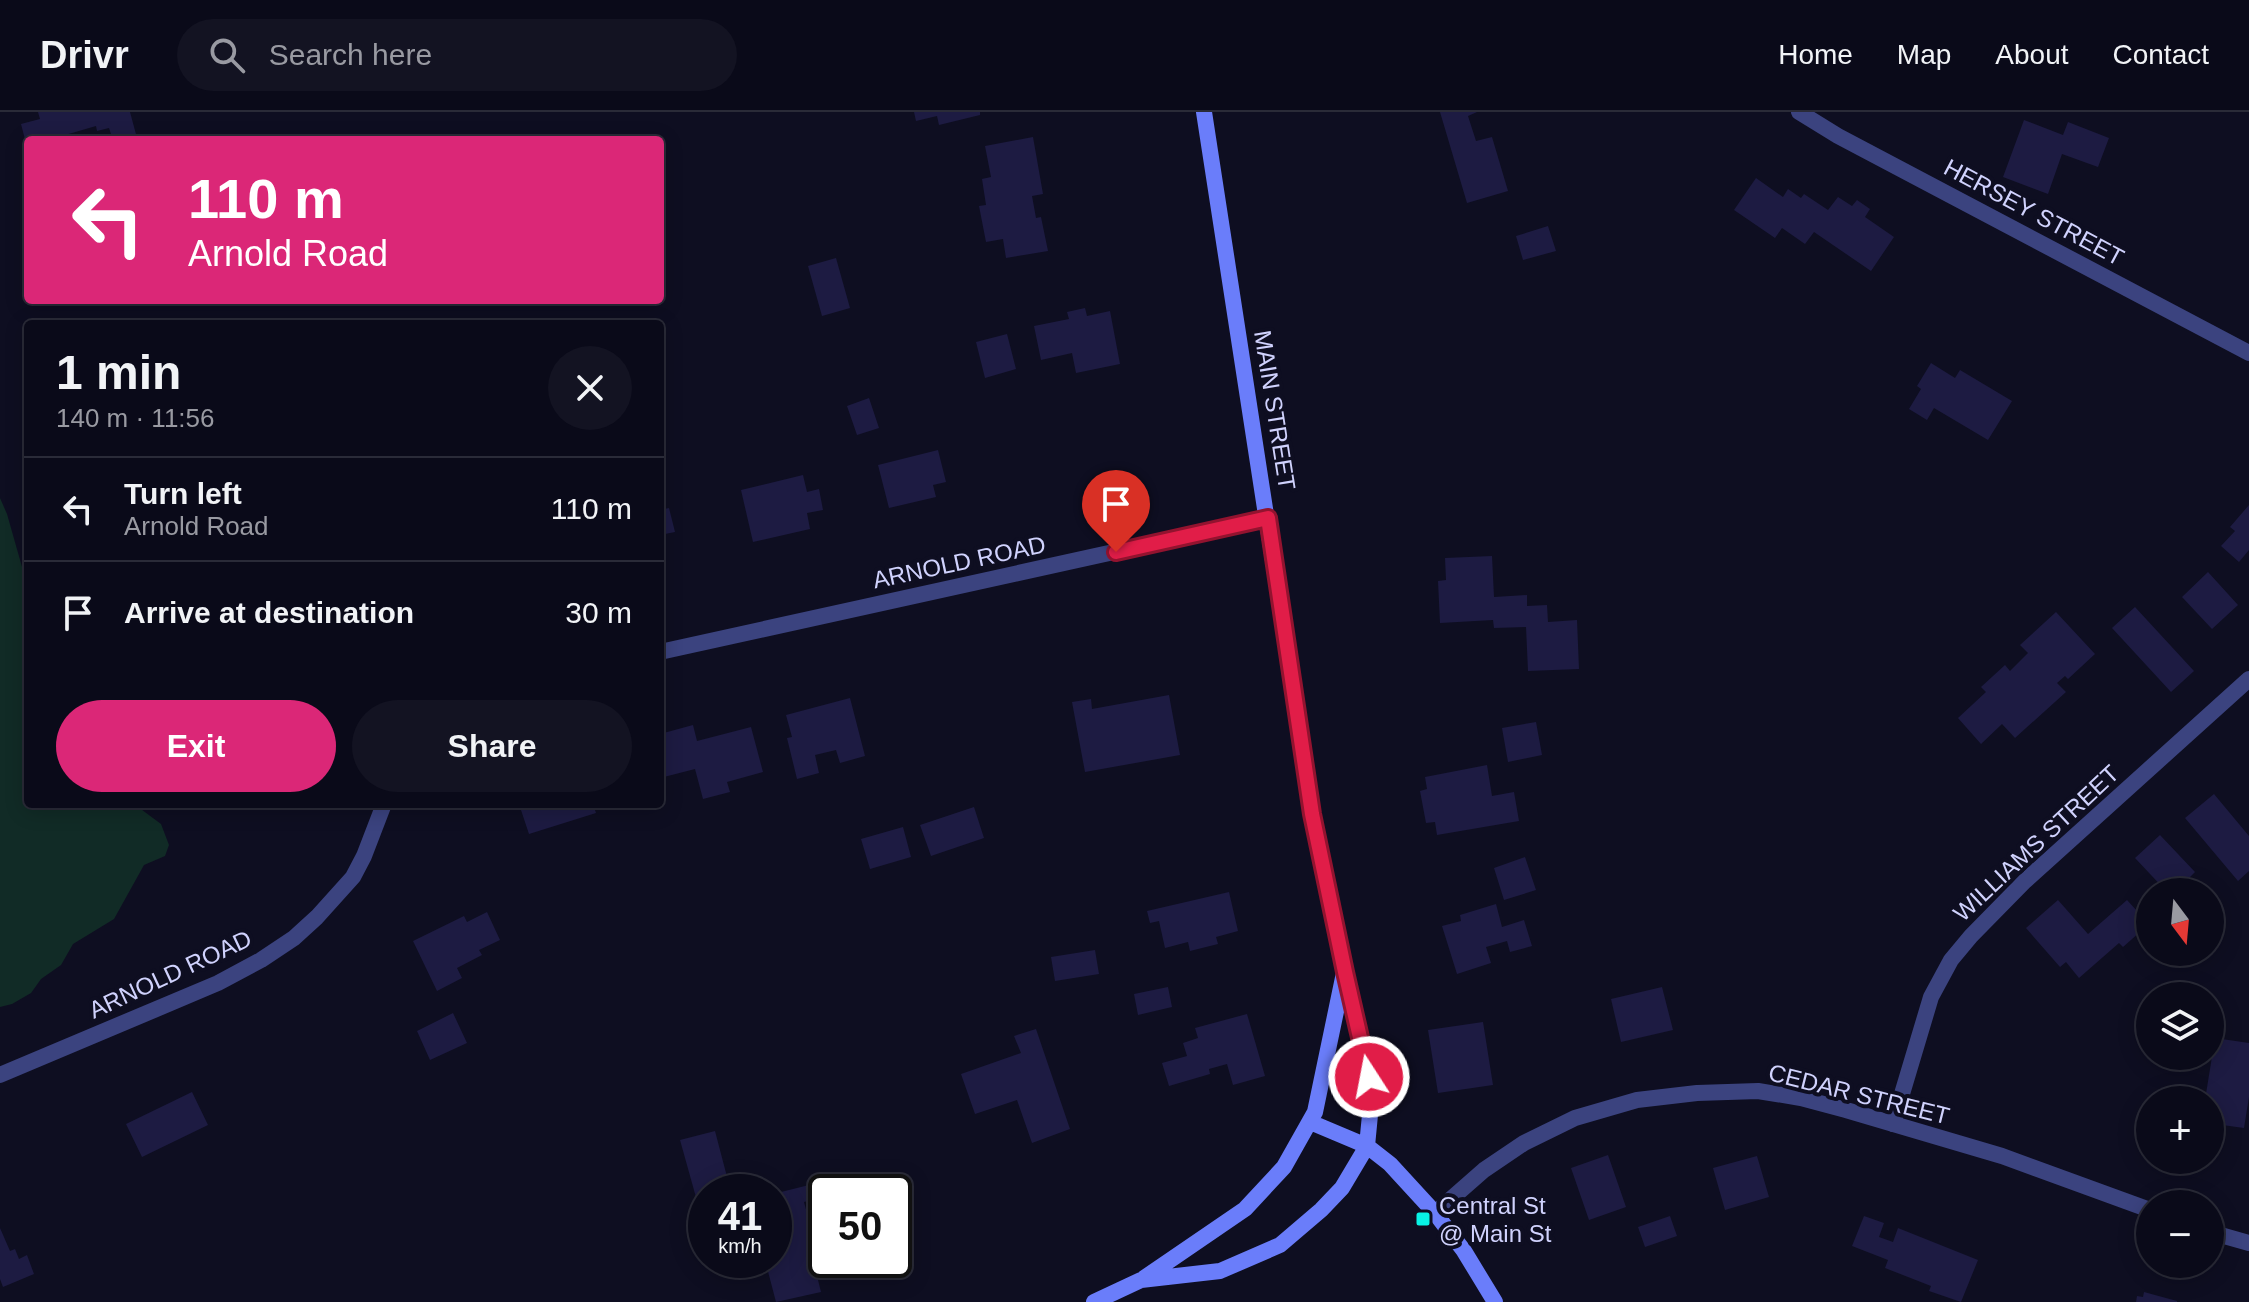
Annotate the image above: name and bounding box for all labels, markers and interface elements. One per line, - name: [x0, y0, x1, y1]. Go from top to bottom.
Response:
- search box: [177, 19, 737, 91]
- icon: search: [205, 33, 249, 77]
- text: Drivr: [40, 34, 129, 76]
- text: Search here: [269, 38, 432, 71]
- text: Home: [1778, 39, 1853, 70]
- text: Map: [1897, 39, 1951, 70]
- text: About: [1995, 39, 2069, 70]
- text: Contact: [2113, 39, 2209, 70]
- street label: HERSEY STREET: [1940, 153, 2129, 271]
- text: 110 m: [188, 167, 344, 230]
- icon: left: [56, 168, 160, 272]
- text: Arnold Road: [188, 233, 388, 274]
- street label: MAIN STREET: [1249, 328, 1301, 492]
- text: 1 min: [56, 346, 181, 399]
- button: close: [548, 346, 632, 430]
- text: 140 m · 11:56: [56, 403, 215, 433]
- pin: [1082, 470, 1150, 552]
- text: Turn left: [124, 477, 242, 510]
- icon: arrive: [1094, 482, 1138, 526]
- icon: left: [56, 487, 100, 531]
- text: 110 m: [551, 492, 632, 525]
- text: Arnold Road: [124, 511, 269, 541]
- street label: ARNOLD ROAD: [870, 530, 1048, 594]
- icon: arrive: [56, 591, 100, 635]
- text: Arrive at destination: [124, 596, 414, 629]
- text: 30 m: [565, 596, 632, 629]
- button: Exit: [56, 700, 336, 792]
- button: Share: [352, 700, 632, 792]
- street label: WILLIAMS STREET: [1948, 759, 2124, 927]
- north arrow: [2136, 878, 2224, 966]
- map controls: [2136, 878, 2224, 1278]
- street label: ARNOLD ROAD: [85, 925, 255, 1023]
- button: layers: [2136, 982, 2224, 1070]
- position arrow: [1327, 1035, 1411, 1119]
- street label: CEDAR STREET: [1766, 1058, 1953, 1130]
- button: +: [2136, 1086, 2224, 1174]
- speed limit sign: 50: [808, 1174, 912, 1278]
- button: −: [2136, 1190, 2224, 1278]
- place label: Central St @ Main St: [1439, 1192, 1552, 1247]
- text: 41: [718, 1194, 762, 1238]
- marker: Central St @ Main St: [1414, 1210, 1432, 1228]
- text: km/h: [718, 1235, 762, 1257]

